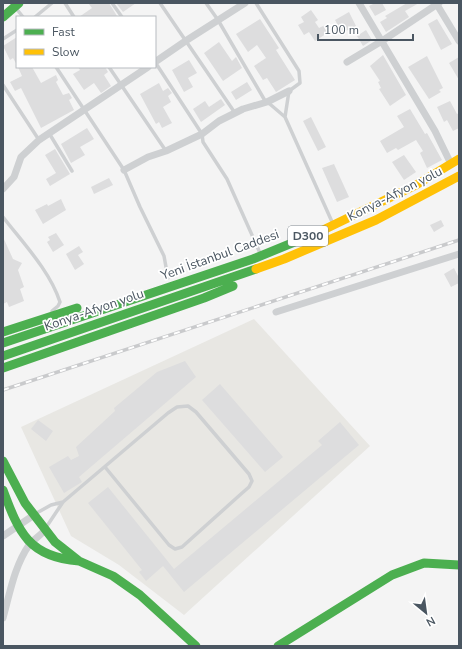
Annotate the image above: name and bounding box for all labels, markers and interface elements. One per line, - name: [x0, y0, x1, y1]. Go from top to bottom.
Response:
- legend: [16, 16, 156, 68]
- scale bar: [318, 16, 413, 42]
- text: 100 m: [324, 22, 359, 38]
- text: Fast: [52, 24, 75, 40]
- text: Slow: [52, 44, 80, 60]
- street label: Konya-Afyon yolu: [344, 162, 446, 226]
- street label: Yeni İstanbul Caddesi: [157, 224, 282, 285]
- road number: D300: [288, 226, 328, 246]
- street label: Konya-Afyon yolu: [42, 285, 146, 335]
- north arrow: [406, 593, 446, 633]
- text: N: [423, 613, 438, 630]

